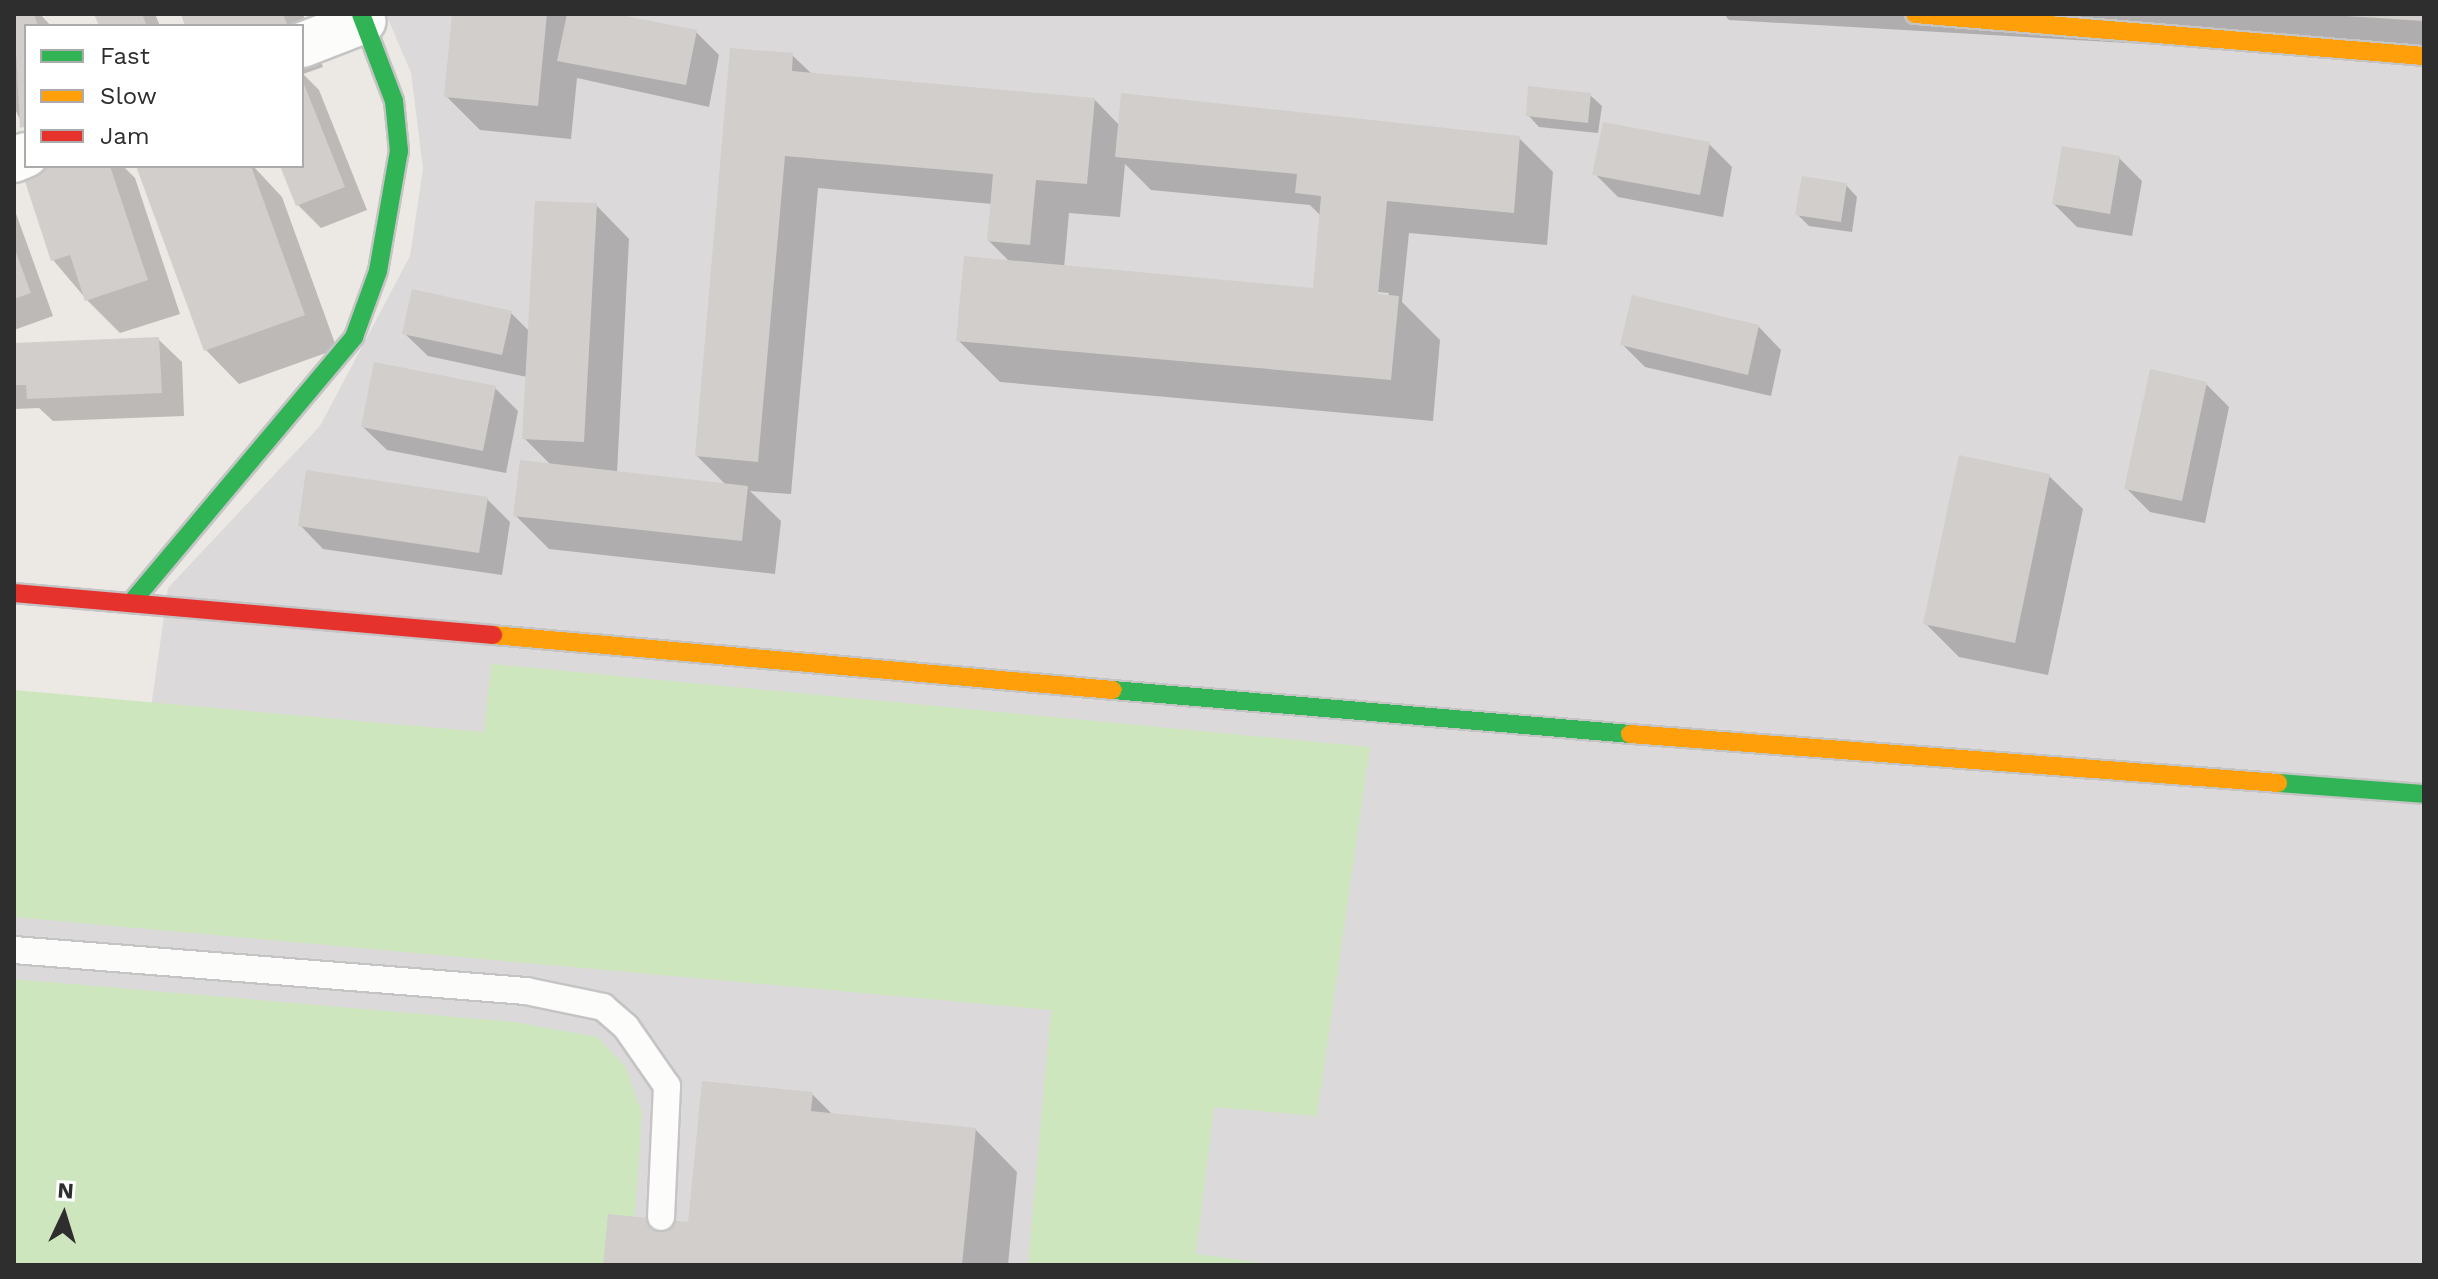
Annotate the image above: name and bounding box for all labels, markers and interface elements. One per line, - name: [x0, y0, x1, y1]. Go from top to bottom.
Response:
- legend: [24, 24, 304, 168]
- text: Fast: [100, 42, 150, 70]
- text: Slow: [100, 82, 157, 110]
- text: Jam: [100, 122, 150, 150]
- north arrow: [24, 1175, 104, 1255]
- text: N: [57, 1178, 75, 1204]

